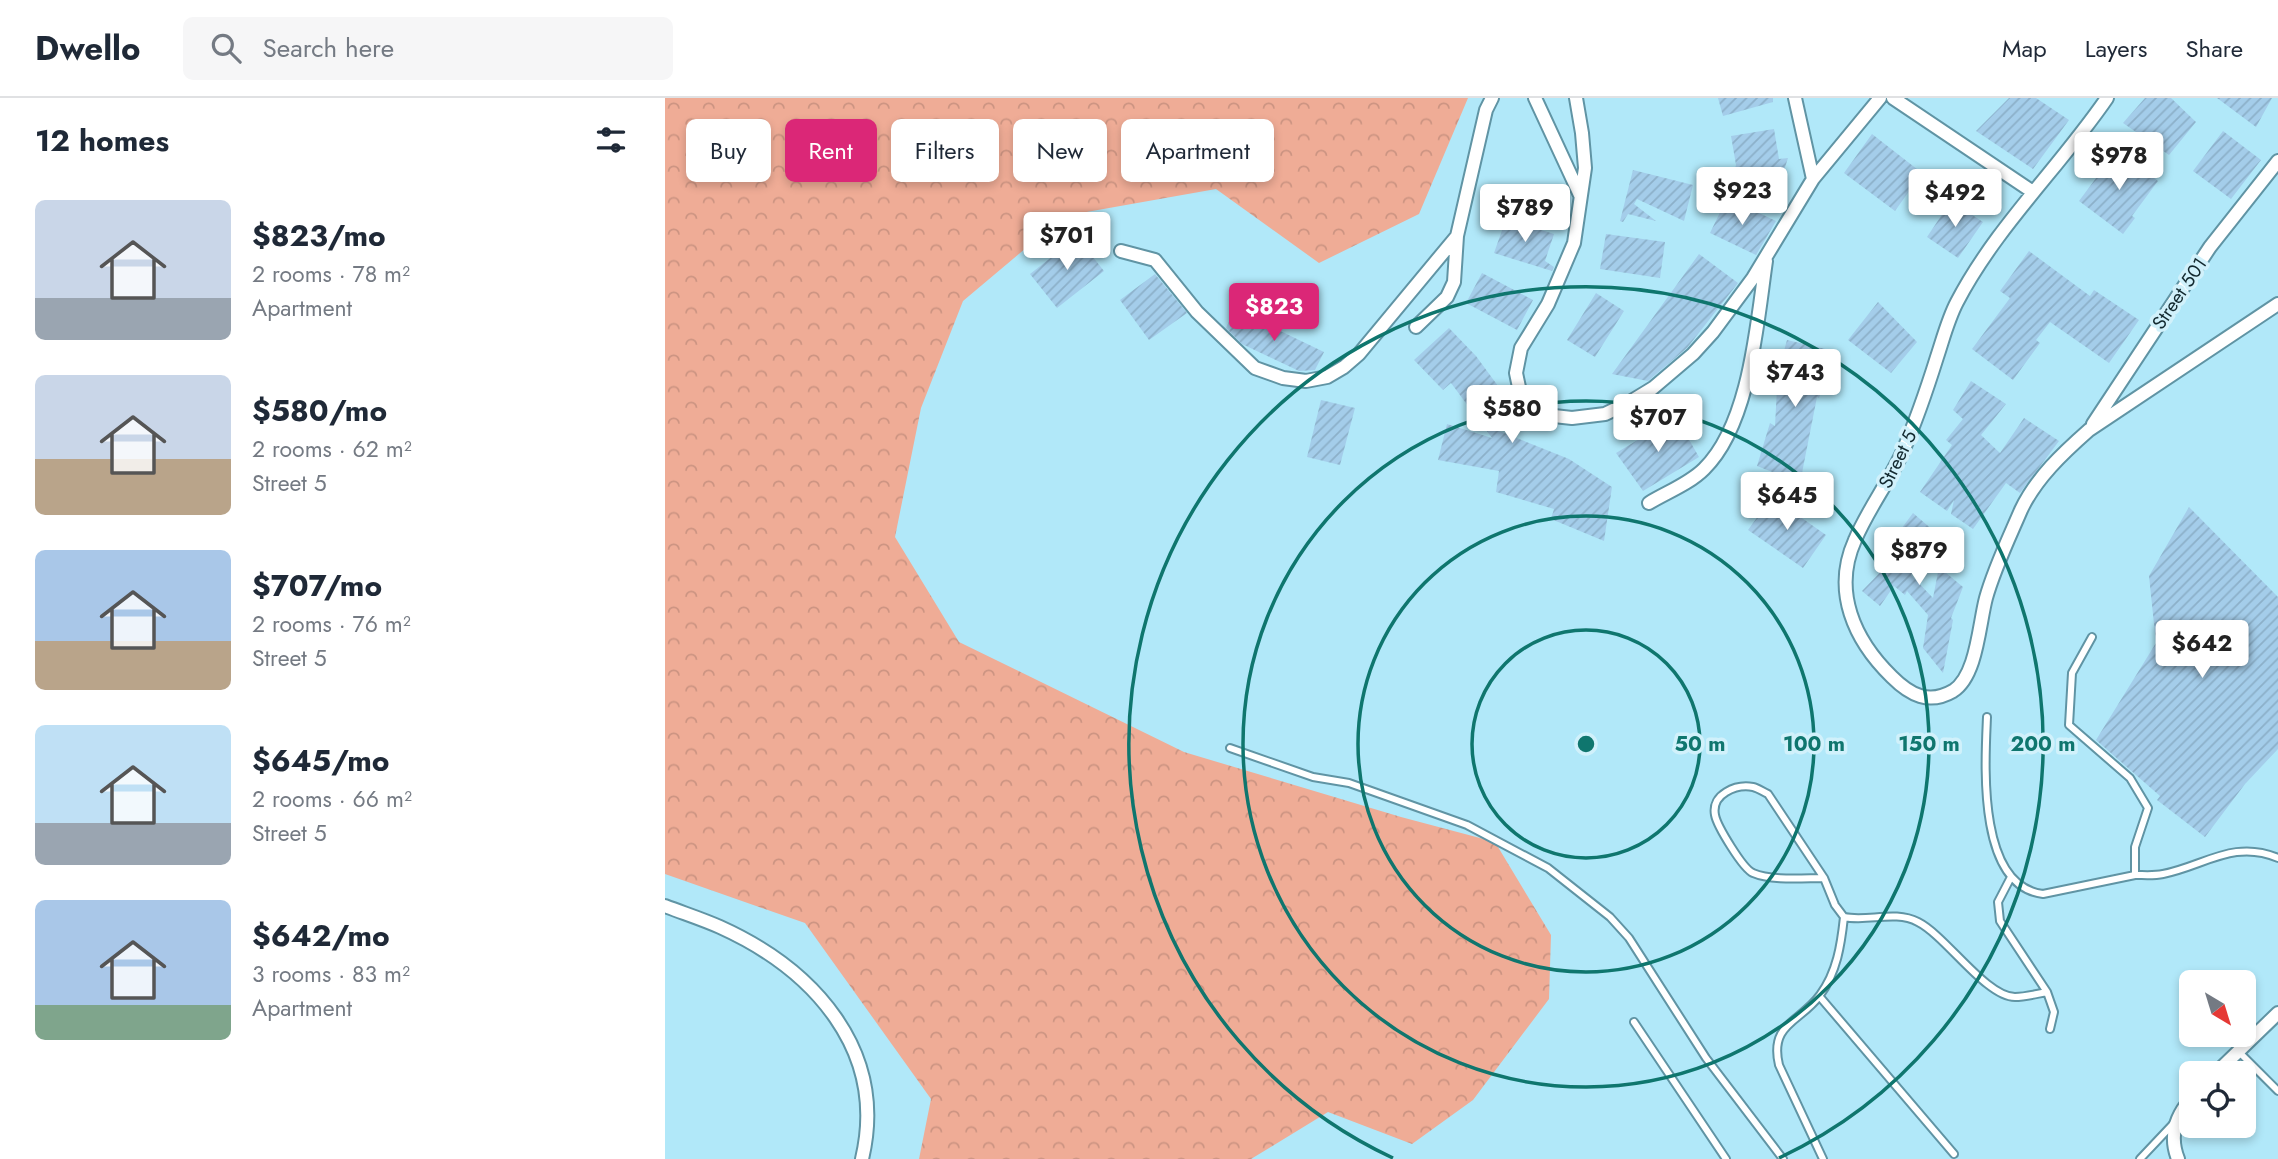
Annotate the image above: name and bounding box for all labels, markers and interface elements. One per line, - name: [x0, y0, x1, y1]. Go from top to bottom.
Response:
- search box: [183, 17, 673, 80]
- text: Dwello: [35, 25, 141, 72]
- icon: search: [207, 29, 245, 67]
- text: Search here: [263, 29, 394, 67]
- text: Map: [2002, 31, 2047, 66]
- text: Layers: [2085, 31, 2147, 66]
- text: Share: [2185, 31, 2243, 66]
- text: 12 homes: [35, 119, 169, 162]
- chip: Buy: [686, 119, 771, 182]
- chip: Rent: [785, 119, 877, 182]
- chip: Filters: [891, 119, 999, 182]
- chip: New: [1013, 119, 1107, 182]
- chip: Apartment: [1121, 119, 1274, 182]
- icon: filters: [592, 121, 630, 159]
- pin: $978: [2078, 132, 2160, 192]
- text: $978: [2090, 138, 2148, 172]
- pin: $923: [1701, 167, 1783, 227]
- pin: $492: [1914, 170, 1996, 229]
- text: $923: [1712, 173, 1772, 207]
- text: $492: [1925, 175, 1985, 209]
- pin: $789: [1484, 184, 1566, 244]
- text: $789: [1496, 190, 1554, 224]
- pin: $701: [1026, 212, 1108, 272]
- text: $823/mo: [252, 214, 386, 257]
- text: $701: [1039, 218, 1095, 252]
- icon: home: [91, 228, 175, 312]
- street label: Street 501: [2145, 252, 2213, 335]
- text: 2 rooms · 78 m²: [252, 257, 410, 291]
- pin: $823: [1233, 284, 1315, 343]
- text: $823: [1245, 289, 1303, 323]
- text: Apartment: [252, 291, 352, 325]
- pin: $743: [1754, 350, 1836, 409]
- text: $743: [1766, 355, 1824, 389]
- pin: $580: [1471, 386, 1553, 445]
- text: $580/mo: [252, 389, 387, 432]
- text: $580: [1483, 391, 1541, 425]
- pin: $707: [1617, 394, 1699, 454]
- text: $707: [1629, 400, 1687, 434]
- icon: home: [91, 403, 175, 487]
- street label: Street 5: [1872, 426, 1923, 493]
- text: 2 rooms · 62 m²: [252, 432, 412, 466]
- text: Street 5: [252, 466, 327, 500]
- pin: $645: [1746, 472, 1828, 532]
- text: $645: [1757, 478, 1817, 512]
- pin: $879: [1878, 528, 1960, 587]
- text: $879: [1890, 533, 1948, 567]
- text: $707/mo: [252, 564, 382, 607]
- icon: home: [91, 578, 175, 662]
- text: 2 rooms · 76 m²: [252, 607, 411, 641]
- pin: $642: [2161, 620, 2243, 680]
- text: $642: [2172, 626, 2232, 660]
- text: Street 5: [252, 641, 327, 675]
- text: 50 m: [1675, 729, 1725, 759]
- text: 100 m: [1783, 729, 1845, 759]
- text: 150 m: [1898, 729, 1960, 759]
- text: 200 m: [2010, 729, 2076, 759]
- centre of rings: [1574, 732, 1598, 756]
- text: $645/mo: [252, 739, 389, 782]
- icon: home: [91, 753, 175, 837]
- text: 2 rooms · 66 m²: [252, 782, 412, 816]
- text: Street 5: [252, 816, 327, 850]
- text: $642/mo: [252, 914, 390, 957]
- icon: home: [91, 928, 175, 1012]
- text: 3 rooms · 83 m²: [252, 957, 410, 991]
- north arrow: [2179, 970, 2256, 1046]
- map controls: [2179, 970, 2256, 1138]
- text: Apartment: [252, 991, 352, 1025]
- button: locate: [2179, 1061, 2256, 1138]

